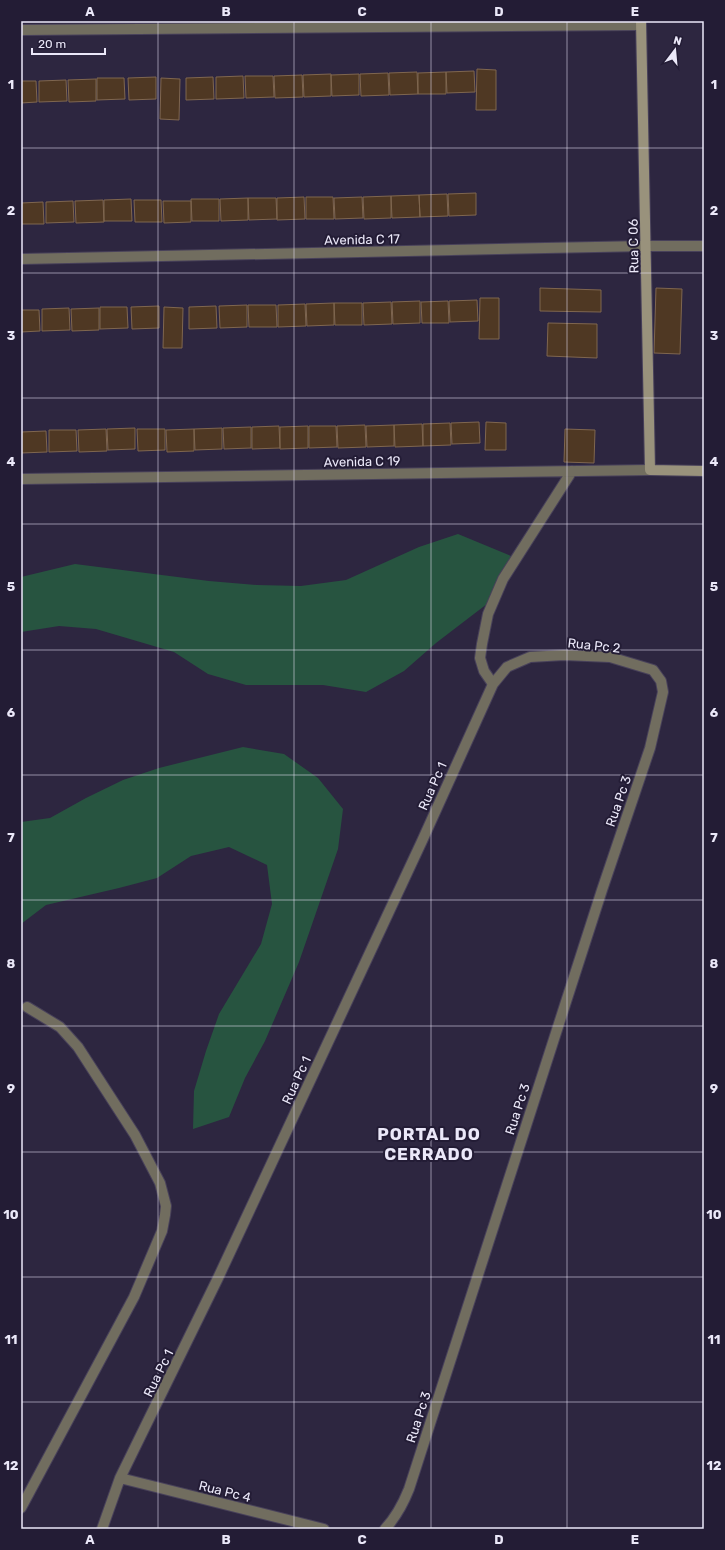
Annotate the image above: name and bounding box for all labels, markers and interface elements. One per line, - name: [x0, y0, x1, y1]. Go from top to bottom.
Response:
- text: A: [85, 4, 95, 19]
- text: B: [221, 4, 231, 19]
- text: C: [357, 4, 367, 19]
- text: D: [494, 4, 504, 19]
- text: E: [631, 4, 639, 19]
- scale bar: [32, 30, 105, 56]
- north arrow: [655, 30, 695, 70]
- text: N: [672, 34, 683, 48]
- text: 20 m: [38, 37, 66, 51]
- text: 1: [8, 77, 14, 92]
- text: 1: [711, 77, 717, 92]
- text: 2: [7, 203, 15, 218]
- text: 2: [710, 203, 718, 218]
- street label: Rua C 06: [626, 218, 641, 273]
- street label: Avenida C 17: [324, 231, 400, 248]
- text: 3: [7, 328, 16, 343]
- text: 3: [710, 328, 719, 343]
- street label: Avenida C 19: [323, 453, 401, 470]
- text: 4: [7, 454, 16, 469]
- text: 4: [710, 454, 719, 469]
- text: 5: [7, 579, 15, 594]
- text: 5: [710, 579, 718, 594]
- street label: Rua Pc 2: [567, 635, 621, 656]
- text: 6: [7, 705, 16, 720]
- text: 6: [710, 705, 719, 720]
- street label: Rua Pc 1: [415, 760, 450, 812]
- street label: Rua Pc 3: [603, 773, 634, 829]
- text: 7: [7, 830, 15, 845]
- text: 7: [710, 830, 718, 845]
- text: 8: [7, 956, 16, 971]
- text: 8: [710, 956, 719, 971]
- street label: Rua Pc 1: [279, 1054, 314, 1106]
- text: 9: [7, 1081, 15, 1096]
- street label: Rua Pc 3: [502, 1081, 533, 1137]
- text: 9: [710, 1081, 718, 1096]
- district label: PORTAL DO CERRADO: [377, 1124, 481, 1164]
- text: 10: [3, 1207, 19, 1222]
- text: 10: [706, 1207, 722, 1222]
- text: 11: [5, 1332, 17, 1347]
- text: 11: [708, 1332, 720, 1347]
- street label: Rua Pc 1: [141, 1347, 176, 1399]
- street label: Rua Pc 3: [403, 1389, 434, 1445]
- text: 12: [4, 1458, 18, 1473]
- text: 12: [707, 1458, 721, 1473]
- street label: Rua Pc 4: [197, 1478, 253, 1505]
- text: A: [85, 1532, 95, 1547]
- text: B: [221, 1532, 231, 1547]
- text: C: [357, 1532, 367, 1547]
- text: D: [494, 1532, 504, 1547]
- text: E: [631, 1532, 639, 1547]

